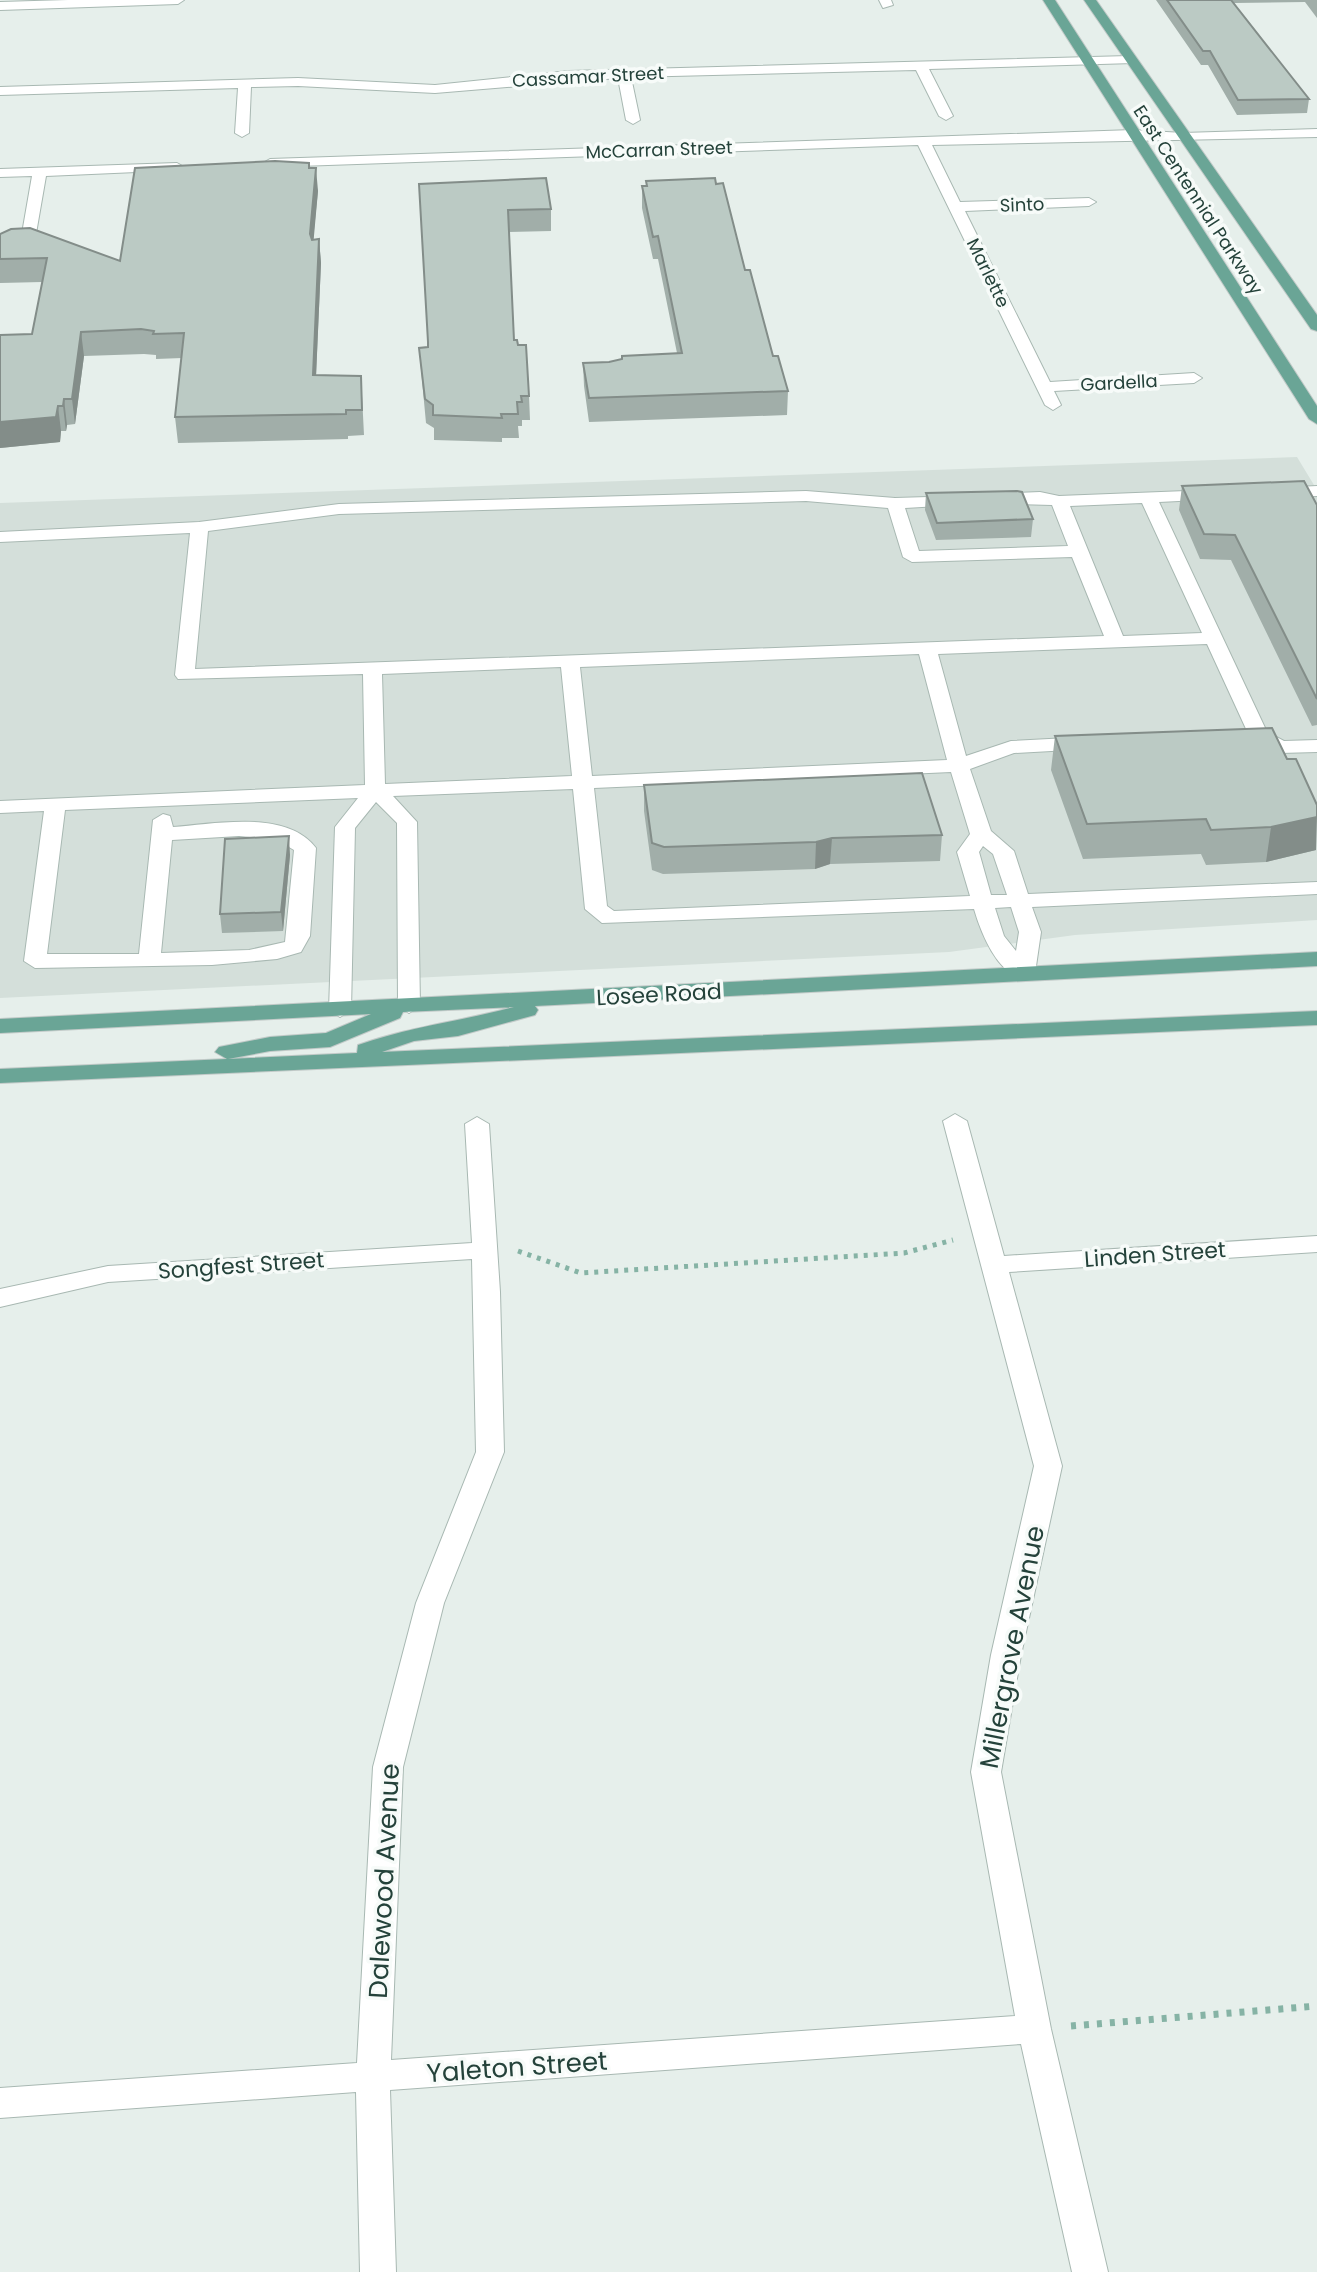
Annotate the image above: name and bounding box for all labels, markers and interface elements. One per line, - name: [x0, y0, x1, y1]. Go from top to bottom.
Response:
- street label: Cassamar Street: [511, 60, 665, 93]
- street label: East Centennial Parkway: [1128, 100, 1269, 299]
- street label: McCarran Street: [585, 134, 733, 165]
- street label: Sinto: [999, 191, 1045, 218]
- street label: Marlette: [961, 234, 1016, 312]
- street label: Gardella: [1080, 368, 1158, 397]
- street label: Losee Road: [596, 976, 722, 1013]
- street label: Linden Street: [1083, 1234, 1227, 1275]
- street label: Songfest Street: [157, 1244, 325, 1287]
- street label: Millergrove Avenue: [971, 1523, 1053, 1771]
- street label: Dalewood Avenue: [360, 1763, 408, 1999]
- street label: Yaleton Street: [425, 2043, 609, 2091]

